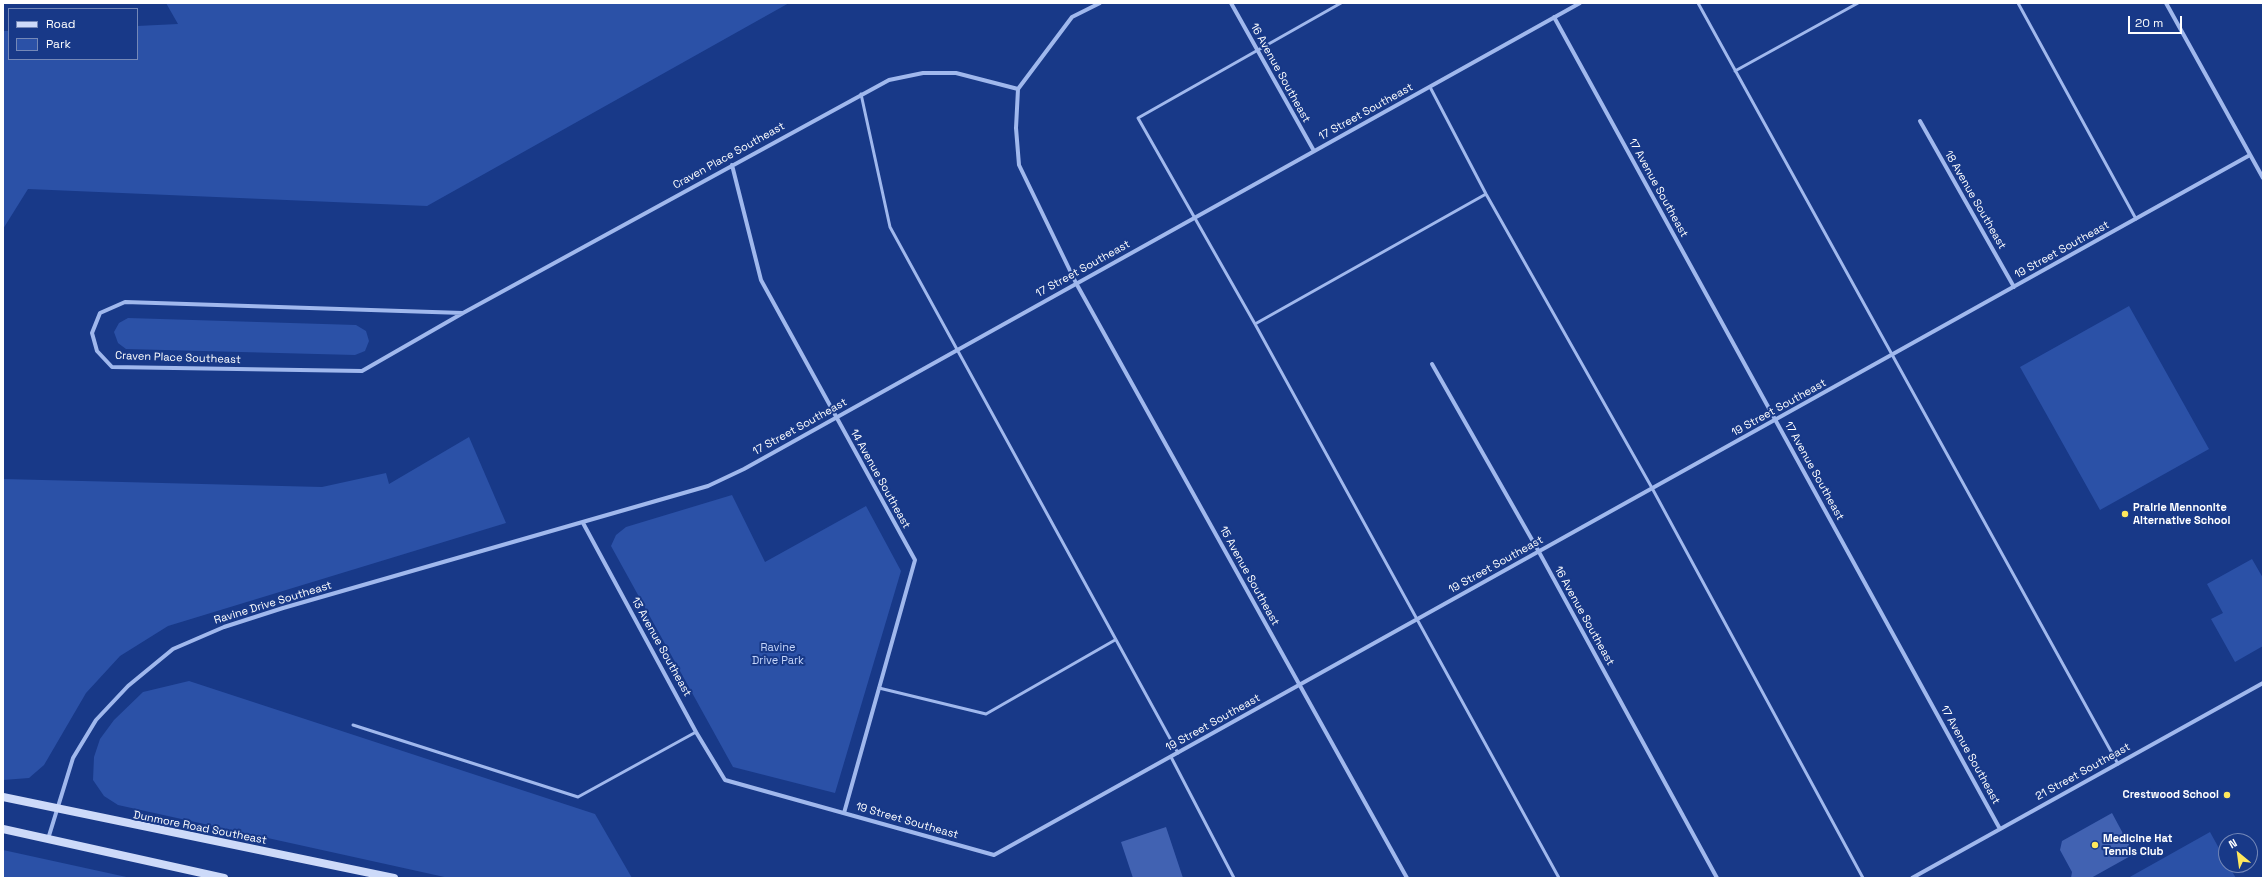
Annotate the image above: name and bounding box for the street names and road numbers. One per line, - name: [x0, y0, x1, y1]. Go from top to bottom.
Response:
- street label: 16 Avenue Southeast: [1247, 21, 1313, 125]
- street label: 17 Street Southeast: [1317, 81, 1415, 143]
- street label: Craven Place Southeast: [671, 120, 787, 192]
- street label: 17 Avenue Southeast: [1625, 136, 1691, 240]
- street label: 18 Avenue Southeast: [1941, 148, 2009, 252]
- street label: 19 Street Southeast: [2012, 218, 2112, 282]
- street label: 17 Street Southeast: [1034, 238, 1132, 300]
- street label: Craven Place Southeast: [115, 349, 241, 367]
- street label: 19 Street Southeast: [1729, 376, 1829, 440]
- street label: 17 Street Southeast: [751, 396, 849, 458]
- street label: 17 Avenue Southeast: [1781, 419, 1847, 523]
- street label: 14 Avenue Southeast: [847, 427, 913, 531]
- street label: 15 Avenue Southeast: [1216, 524, 1282, 628]
- street label: 19 Street Southeast: [1446, 533, 1546, 597]
- street label: 16 Avenue Southeast: [1551, 564, 1617, 668]
- street label: Ravine Drive Southeast: [213, 579, 333, 627]
- street label: 13 Avenue Southeast: [628, 595, 694, 699]
- street label: 19 Street Southeast: [1163, 691, 1263, 755]
- street label: 17 Avenue Southeast: [1937, 703, 2003, 807]
- street label: 21 Street Southeast: [2033, 741, 2133, 803]
- street label: 19 Street Southeast: [854, 800, 960, 842]
- street label: Dunmore Road Southeast: [132, 809, 268, 847]

